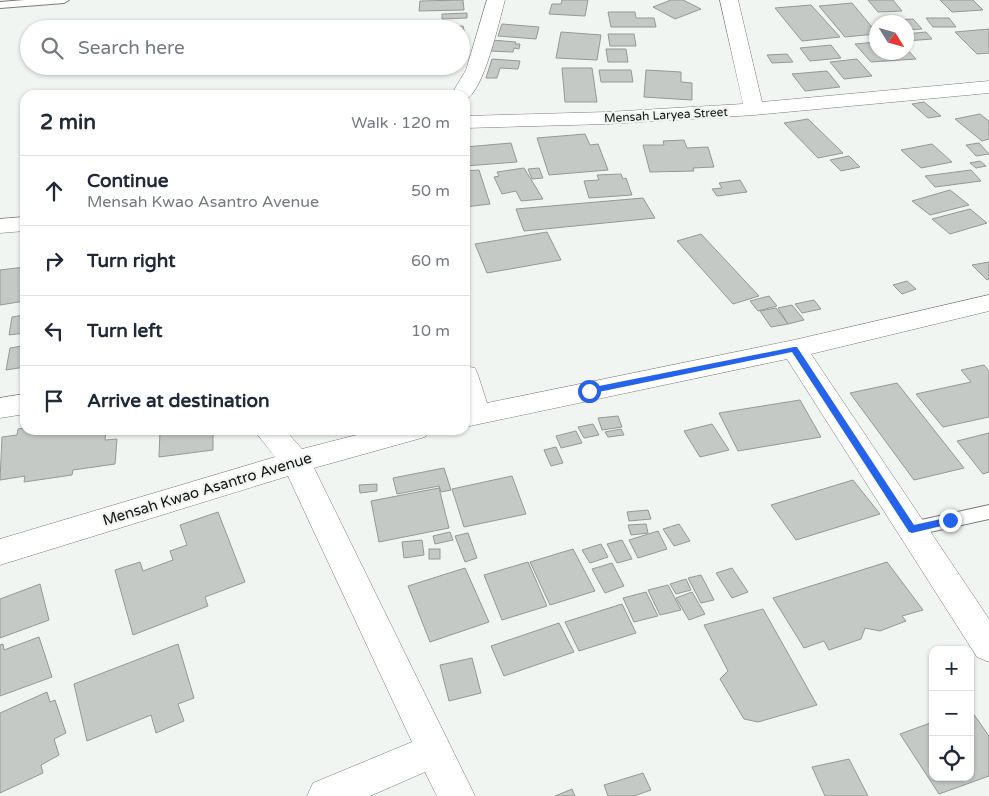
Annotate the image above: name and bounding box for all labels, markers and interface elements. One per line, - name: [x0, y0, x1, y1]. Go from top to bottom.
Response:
- north arrow: [869, 15, 914, 60]
- search box: [20, 20, 470, 75]
- icon: search: [38, 34, 66, 62]
- text: Search here: [78, 37, 185, 59]
- street label: Mensah Laryea Street: [604, 105, 729, 125]
- text: 2 min: [40, 110, 96, 135]
- text: Walk · 120 m: [351, 113, 450, 133]
- text: Continue: [87, 170, 169, 192]
- icon: ahead: [40, 177, 68, 205]
- text: 50 m: [411, 181, 450, 201]
- text: Mensah Kwao Asantro Avenue: [87, 192, 319, 212]
- icon: right: [40, 247, 68, 275]
- text: Turn right: [87, 250, 175, 272]
- text: 60 m: [411, 251, 450, 271]
- icon: left: [40, 317, 68, 345]
- text: Turn left: [87, 320, 163, 342]
- text: 10 m: [411, 321, 450, 341]
- route start: [578, 380, 601, 403]
- icon: arrive: [40, 387, 68, 415]
- text: Arrive at destination: [87, 390, 270, 412]
- street label: Mensah Kwao Asantro Avenue: [100, 449, 314, 529]
- route end: [939, 509, 962, 532]
- map controls: [929, 646, 974, 781]
- button: +: [929, 646, 974, 691]
- button: −: [929, 691, 974, 736]
- button: locate: [929, 736, 974, 781]

